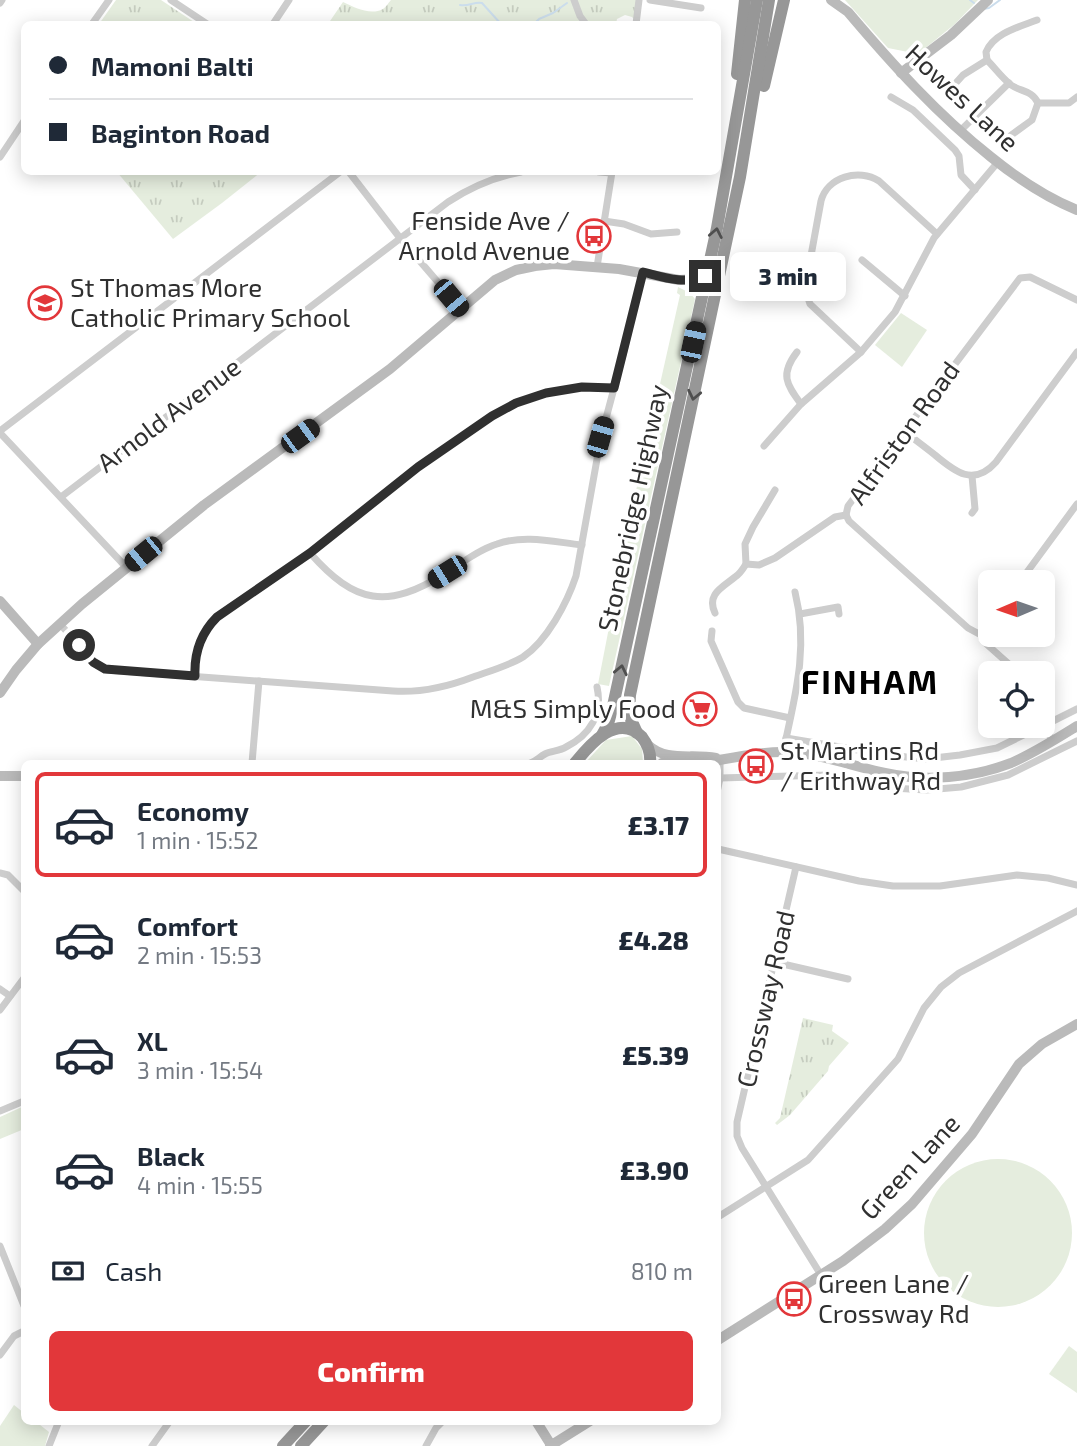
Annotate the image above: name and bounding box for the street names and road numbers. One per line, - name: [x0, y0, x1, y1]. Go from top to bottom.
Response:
- street label: Howes Lane: [900, 37, 1026, 157]
- street label: Arnold Avenue: [90, 350, 246, 478]
- street label: Alfriston Road: [841, 355, 965, 510]
- street label: Stonebridge Highway: [590, 381, 673, 634]
- street label: Crossway Road: [729, 907, 800, 1090]
- street label: Green Lane: [853, 1107, 965, 1225]

